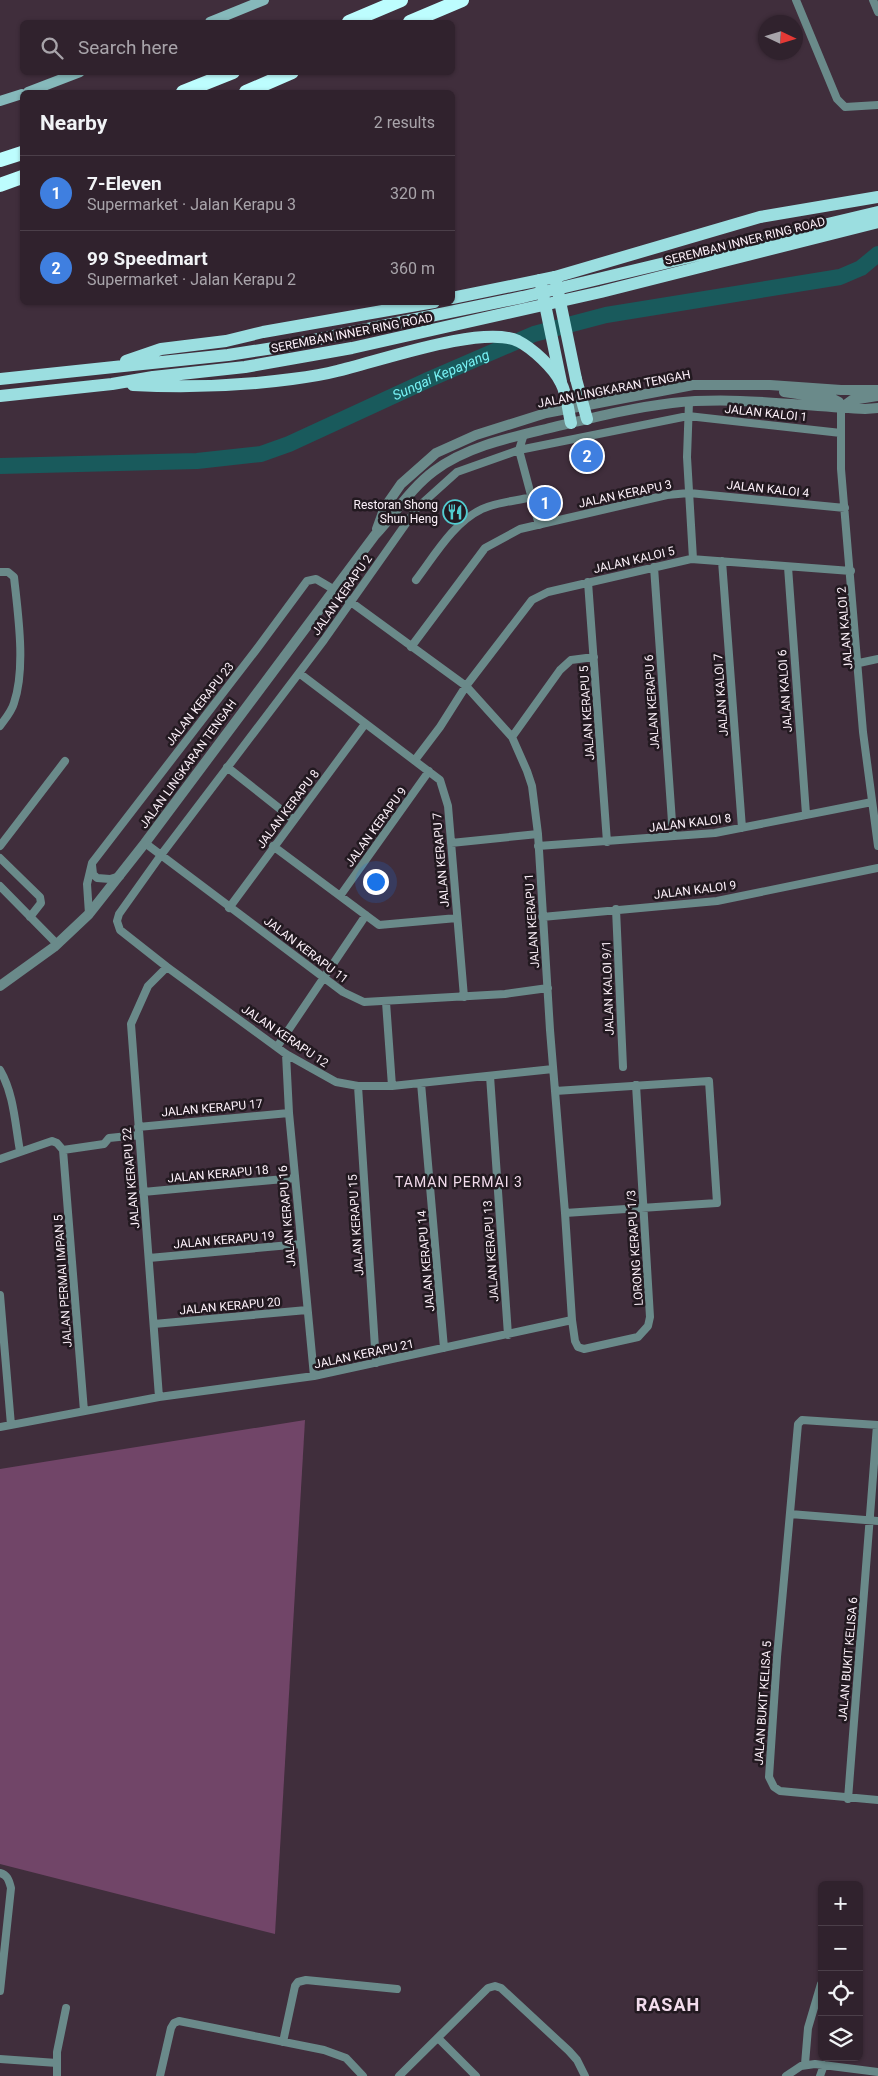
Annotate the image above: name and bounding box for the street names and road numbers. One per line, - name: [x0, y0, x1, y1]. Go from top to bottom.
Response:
- street label: SEREMBAN INNER RING ROAD: [663, 214, 827, 268]
- street label: SEREMBAN INNER RING ROAD: [270, 310, 434, 356]
- street label: JALAN LINGKARAN TENGAH: [536, 367, 692, 411]
- street label: JALAN KALOI 1: [724, 402, 808, 424]
- street label: JALAN KERAPU 3: [577, 477, 673, 511]
- street label: JALAN KALOI 4: [726, 478, 810, 500]
- street label: JALAN KALOI 5: [592, 544, 676, 576]
- street label: JALAN KERAPU 2: [309, 552, 375, 638]
- street label: JALAN KALOI 2: [834, 586, 856, 670]
- street label: JALAN KALOI 6: [775, 649, 795, 733]
- street label: JALAN KALOI 7: [711, 653, 731, 737]
- street label: JALAN KERAPU 6: [642, 654, 662, 750]
- street label: JALAN KERAPU 23: [163, 660, 237, 748]
- street label: JALAN KERAPU 5: [577, 665, 597, 761]
- street label: JALAN LINGKARAN TENGAH: [137, 697, 239, 831]
- street label: JALAN KERAPU 8: [254, 767, 322, 851]
- street label: JALAN KERAPU 9: [342, 784, 410, 870]
- street label: JALAN KALOI 8: [648, 811, 732, 835]
- street label: JALAN KERAPU 7: [430, 812, 452, 908]
- street label: JALAN KERAPU 1: [522, 873, 542, 969]
- street label: JALAN KALOI 9: [653, 878, 737, 902]
- street label: JALAN KERAPU 11: [261, 914, 351, 986]
- street label: JALAN KALOI 9/1: [599, 940, 617, 1036]
- street label: JALAN KERAPU 12: [239, 1002, 331, 1070]
- street label: JALAN KERAPU 17: [161, 1097, 263, 1119]
- street label: JALAN KERAPU 22: [120, 1127, 142, 1229]
- street label: JALAN KERAPU 18: [167, 1163, 269, 1185]
- street label: JALAN KERAPU 16: [276, 1165, 298, 1267]
- street label: JALAN KERAPU 15: [345, 1174, 367, 1276]
- street label: LORONG KERAPU 1/3: [624, 1190, 646, 1306]
- street label: JALAN KERAPU 13: [480, 1200, 502, 1302]
- street label: JALAN KERAPU 14: [415, 1210, 437, 1312]
- street label: JALAN PERMAI IMPAN 5: [51, 1214, 75, 1348]
- street label: JALAN KERAPU 19: [173, 1229, 275, 1251]
- street label: JALAN KERAPU 20: [179, 1295, 281, 1317]
- street label: JALAN KERAPU 21: [313, 1337, 415, 1371]
- street label: JALAN BUKIT KELISA 6: [836, 1596, 860, 1722]
- street label: JALAN BUKIT KELISA 5: [752, 1640, 774, 1766]

